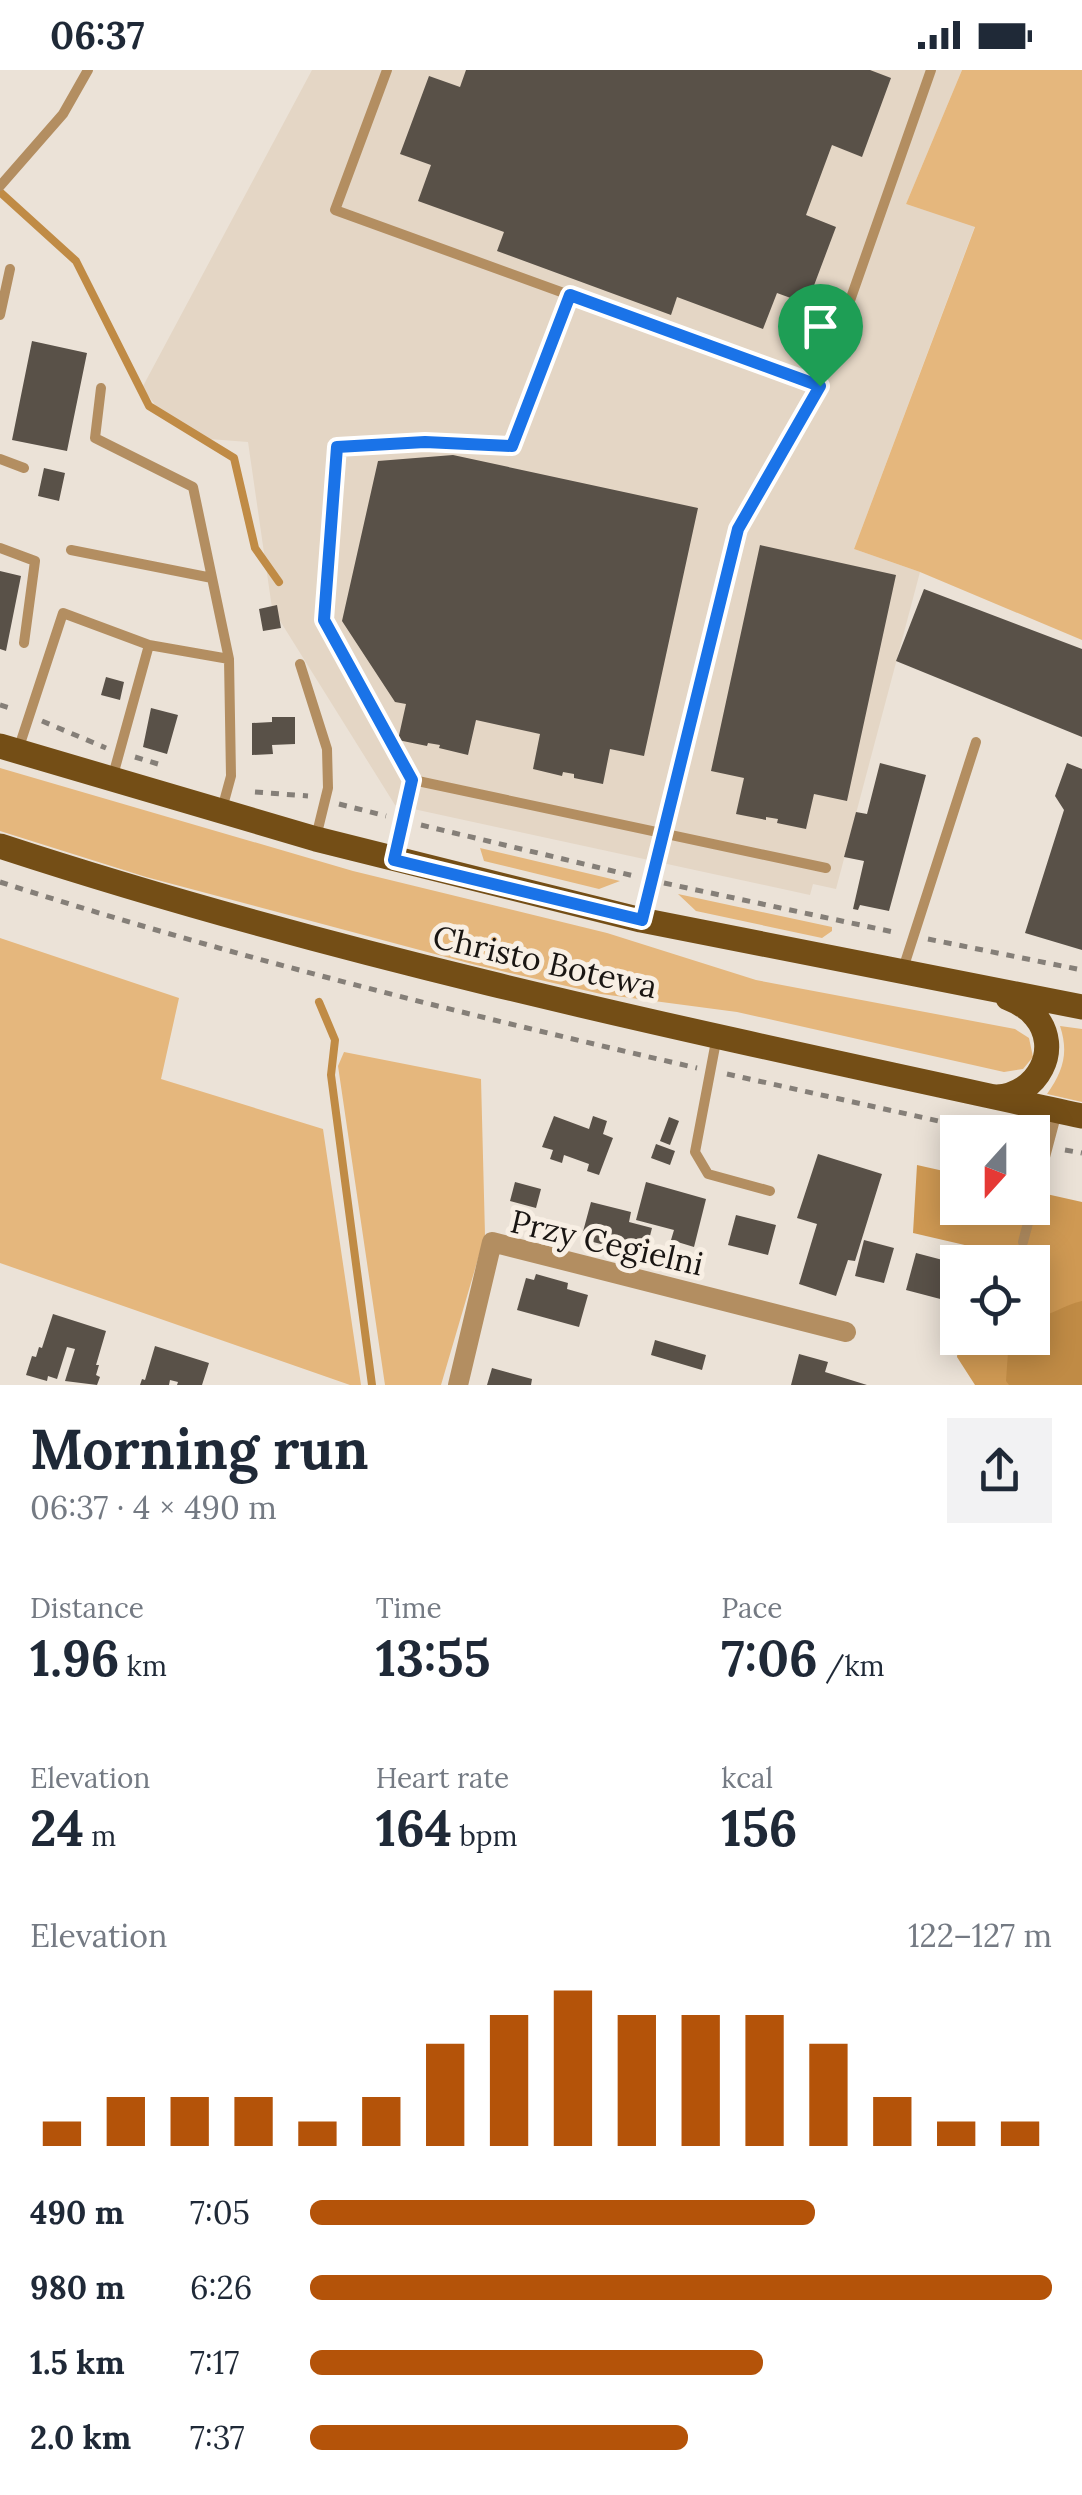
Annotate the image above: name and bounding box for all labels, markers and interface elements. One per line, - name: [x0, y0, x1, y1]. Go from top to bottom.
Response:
- text: 06:37: [50, 11, 145, 59]
- pin: [778, 284, 863, 387]
- icon: arrive: [793, 299, 848, 354]
- street label: Christo Botewa: [429, 916, 661, 1007]
- north arrow: [940, 1115, 1050, 1225]
- map controls: [940, 1115, 1050, 1355]
- street label: Przy Cegielni: [507, 1200, 707, 1285]
- button: locate: [940, 1245, 1050, 1355]
- text: Morning run: [30, 1414, 368, 1484]
- button: share: [947, 1418, 1052, 1523]
- text: 06:37 · 4 × 490 m: [30, 1487, 277, 1528]
- text: Distance: [30, 1590, 144, 1626]
- text: Time: [376, 1590, 442, 1626]
- text: Pace: [721, 1590, 782, 1626]
- text: 1.96: [30, 1626, 120, 1690]
- text: 13:55: [376, 1626, 490, 1690]
- text: 7:06: [721, 1626, 818, 1690]
- text: km: [120, 1648, 167, 1684]
- text: /km: [818, 1648, 885, 1684]
- text: Elevation: [30, 1760, 150, 1796]
- text: Heart rate: [376, 1760, 509, 1796]
- text: kcal: [721, 1760, 773, 1796]
- text: 24: [30, 1796, 84, 1860]
- text: 164: [376, 1796, 452, 1860]
- text: 156: [721, 1796, 797, 1860]
- text: m: [84, 1818, 116, 1854]
- text: bpm: [452, 1818, 517, 1854]
- text: Elevation: [30, 1915, 167, 1956]
- text: 122–127 m: [908, 1915, 1052, 1956]
- text: 490 m: [30, 2192, 124, 2233]
- text: 7:05: [190, 2192, 250, 2233]
- text: 980 m: [30, 2267, 125, 2308]
- text: 6:26: [190, 2267, 252, 2308]
- text: 1.5 km: [30, 2342, 125, 2383]
- text: 7:17: [190, 2342, 239, 2383]
- text: 2.0 km: [30, 2417, 131, 2458]
- text: 7:37: [190, 2417, 245, 2458]

